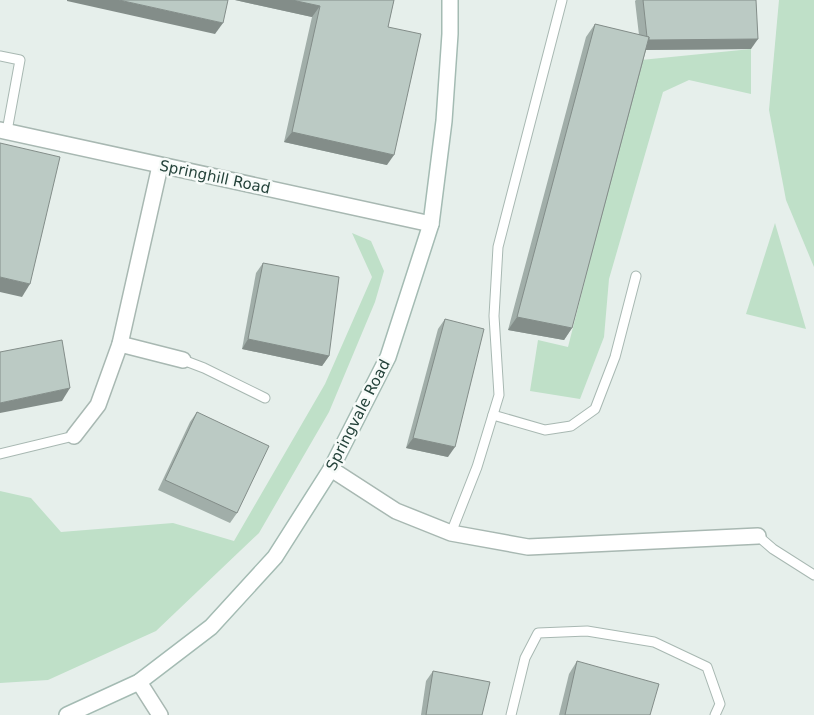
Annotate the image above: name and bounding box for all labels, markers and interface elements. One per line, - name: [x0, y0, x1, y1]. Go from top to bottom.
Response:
- street label: Springhill Road: [158, 156, 272, 198]
- street label: Springvale Road: [322, 356, 394, 474]

